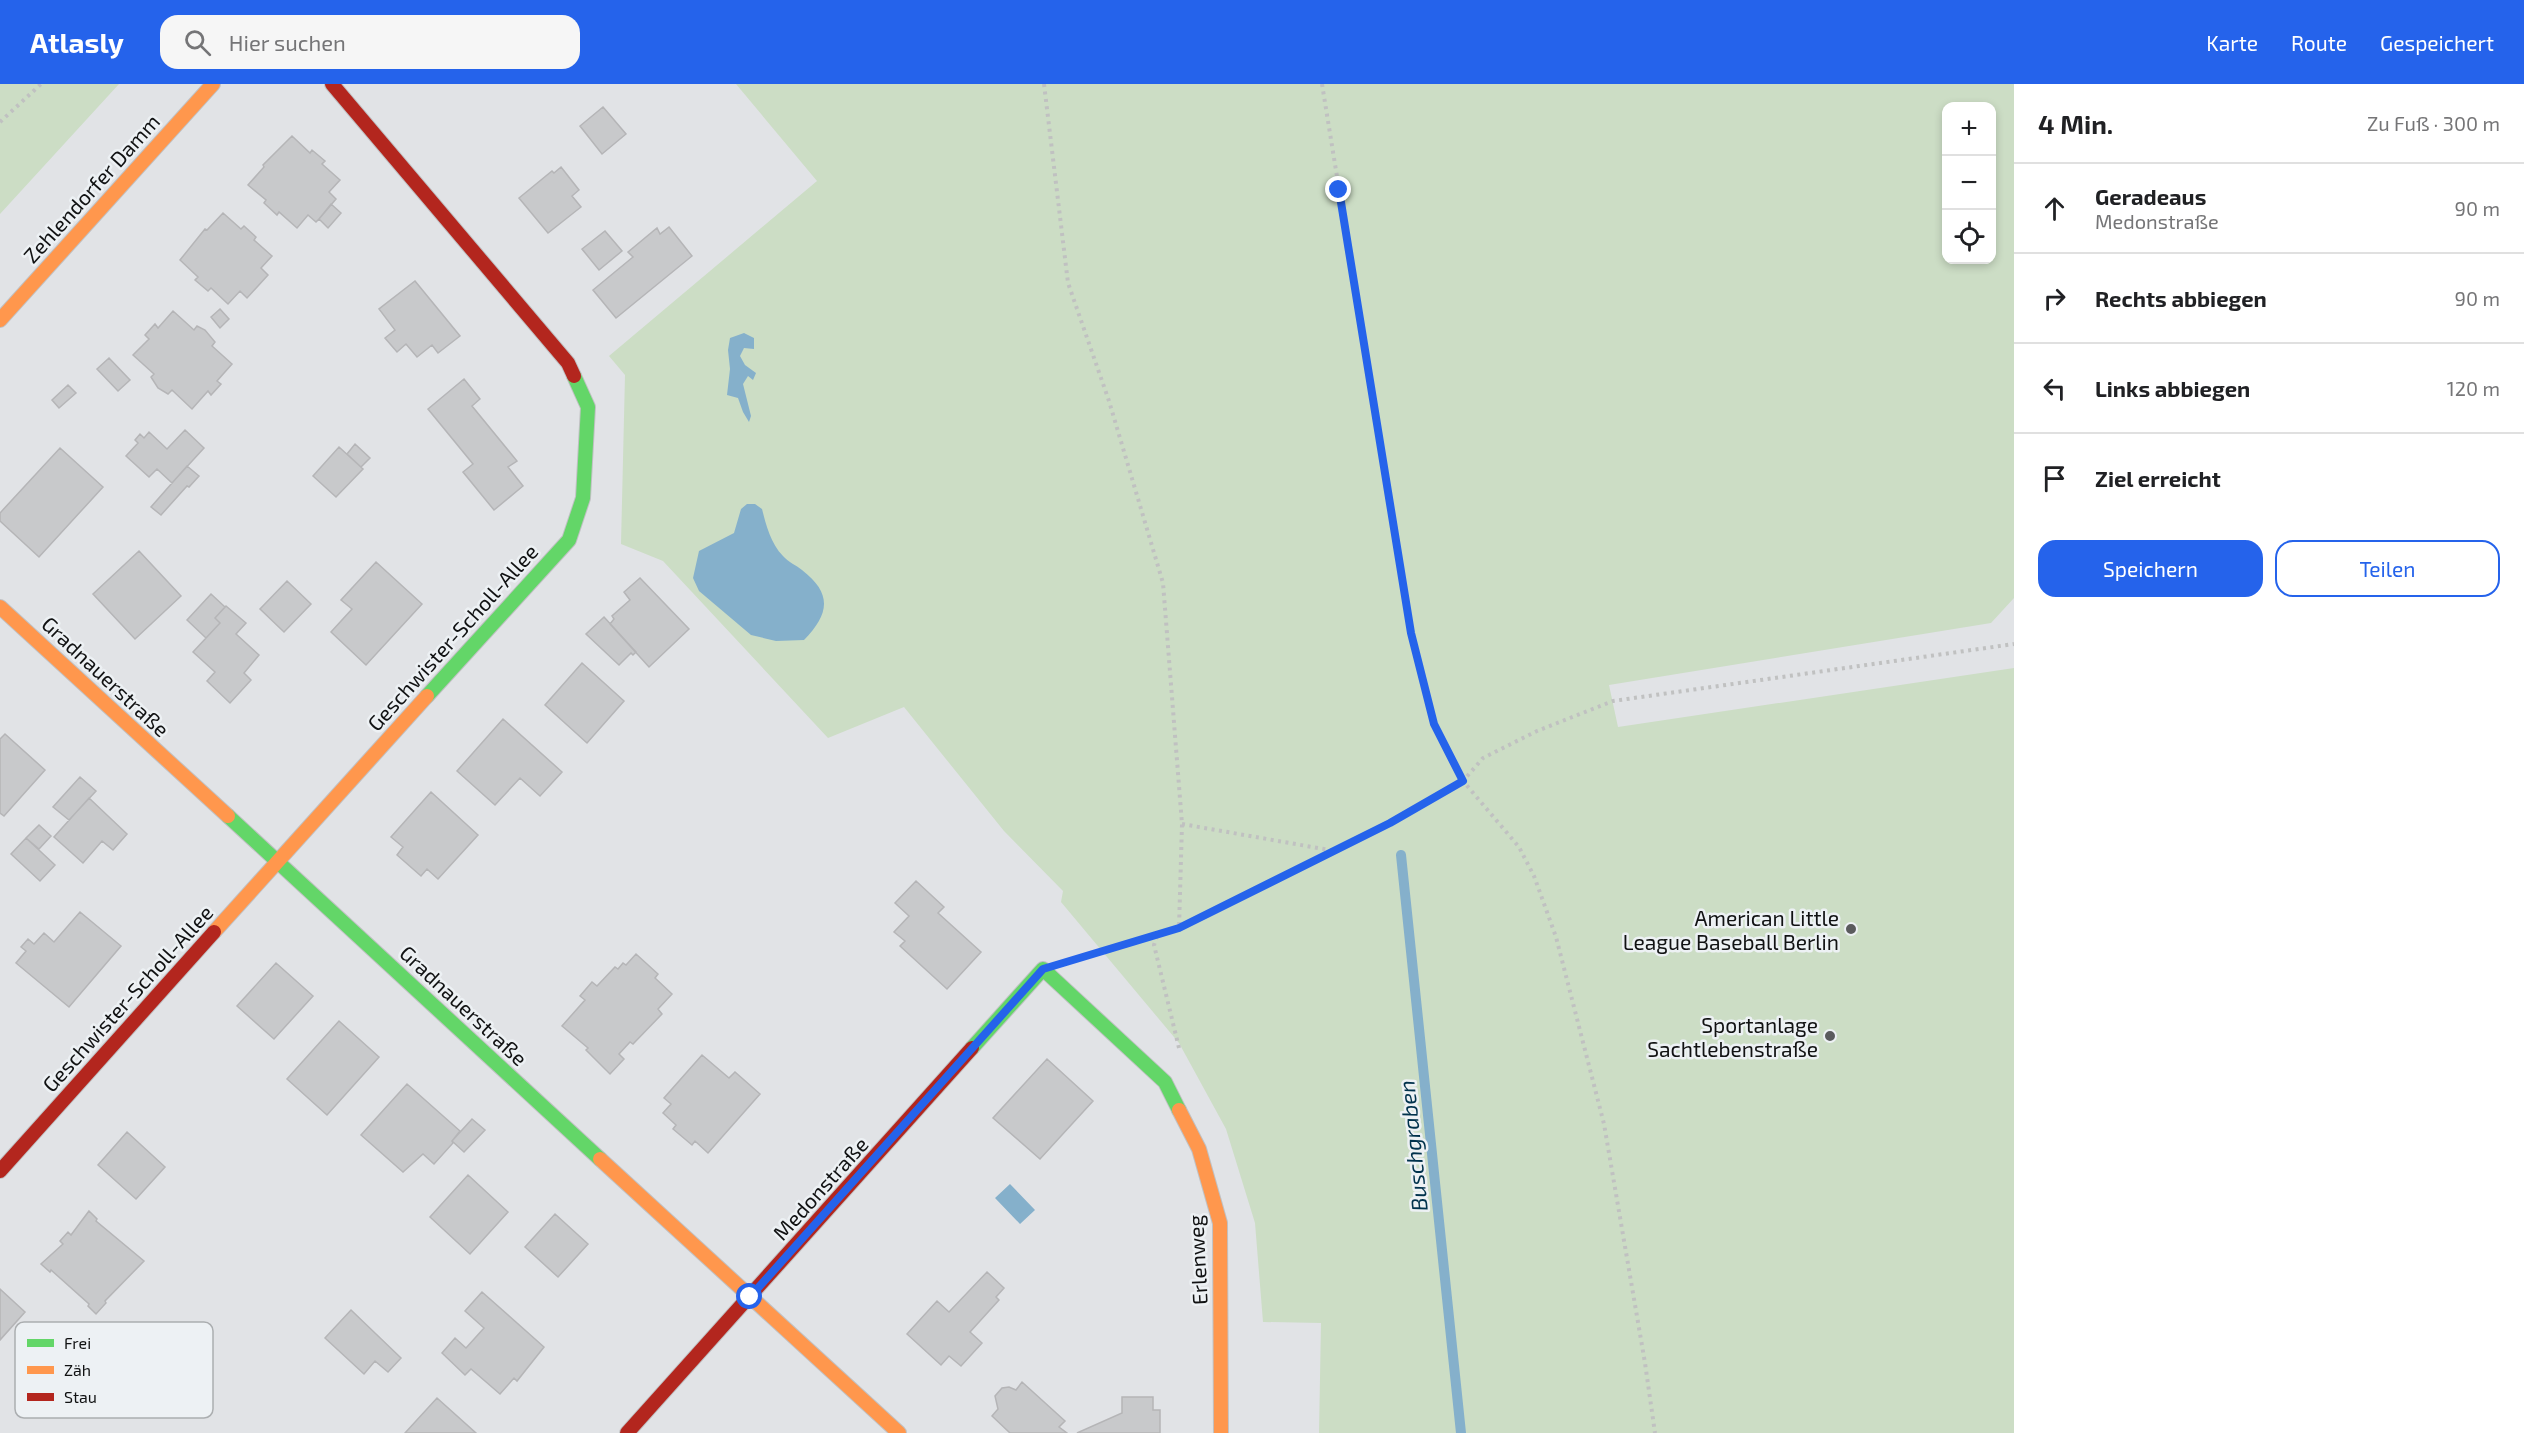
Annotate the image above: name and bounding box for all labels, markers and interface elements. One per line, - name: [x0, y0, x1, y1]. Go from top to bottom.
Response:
- search box: [160, 15, 580, 69]
- text: Atlasly: [30, 25, 124, 59]
- icon: search: [181, 26, 214, 59]
- text: Hier suchen: [229, 29, 346, 55]
- text: Karte: [2206, 30, 2258, 55]
- text: Route: [2291, 30, 2347, 55]
- text: Gespeichert: [2380, 30, 2494, 55]
- map controls: [1942, 102, 1996, 264]
- button: +: [1942, 102, 1996, 156]
- street label: Zehlendorfer Damm: [18, 108, 164, 268]
- text: 4 Min.: [2038, 108, 2113, 139]
- text: Zu Fuß · 300 m: [2367, 111, 2500, 135]
- button: −: [1942, 156, 1996, 210]
- route end: [1325, 176, 1351, 202]
- text: Geradeaus: [2095, 183, 2206, 209]
- icon: ahead: [2038, 192, 2071, 225]
- text: 90 m: [2455, 196, 2500, 220]
- text: Medonstraße: [2095, 209, 2219, 233]
- button: locate: [1942, 210, 1996, 264]
- icon: right: [2038, 282, 2071, 315]
- text: Rechts abbiegen: [2095, 285, 2267, 311]
- text: 90 m: [2455, 286, 2500, 310]
- icon: left: [2038, 372, 2071, 405]
- text: Links abbiegen: [2095, 375, 2250, 401]
- text: 120 m: [2447, 376, 2500, 400]
- icon: arrive: [2038, 462, 2071, 495]
- text: Ziel erreicht: [2095, 465, 2221, 491]
- street label: Geschwister-Scholl-Allee: [362, 539, 542, 735]
- button: Speichern: [2038, 540, 2263, 597]
- button: Teilen: [2275, 540, 2500, 597]
- street label: Gradnauerstraße: [37, 611, 175, 741]
- street label: Geschwister-Scholl-Allee: [37, 900, 217, 1096]
- place label: American Little League Baseball Berlin: [1623, 905, 1839, 954]
- marker: American Little League Baseball Berlin: [1844, 922, 1858, 936]
- street label: Gradnauerstraße: [395, 940, 533, 1070]
- place label: Sportanlage Sachtlebenstraße: [1647, 1012, 1818, 1061]
- marker: Sportanlage Sachtlebenstraße: [1823, 1029, 1837, 1043]
- water label: Buschgraben: [1392, 1079, 1432, 1213]
- street label: Medonstraße: [767, 1131, 873, 1245]
- street label: Erlenweg: [1182, 1214, 1212, 1306]
- route start: [736, 1283, 762, 1309]
- legend: [15, 1322, 213, 1418]
- text: Frei: [64, 1333, 91, 1352]
- text: Zäh: [64, 1360, 91, 1379]
- text: Stau: [64, 1387, 97, 1406]

